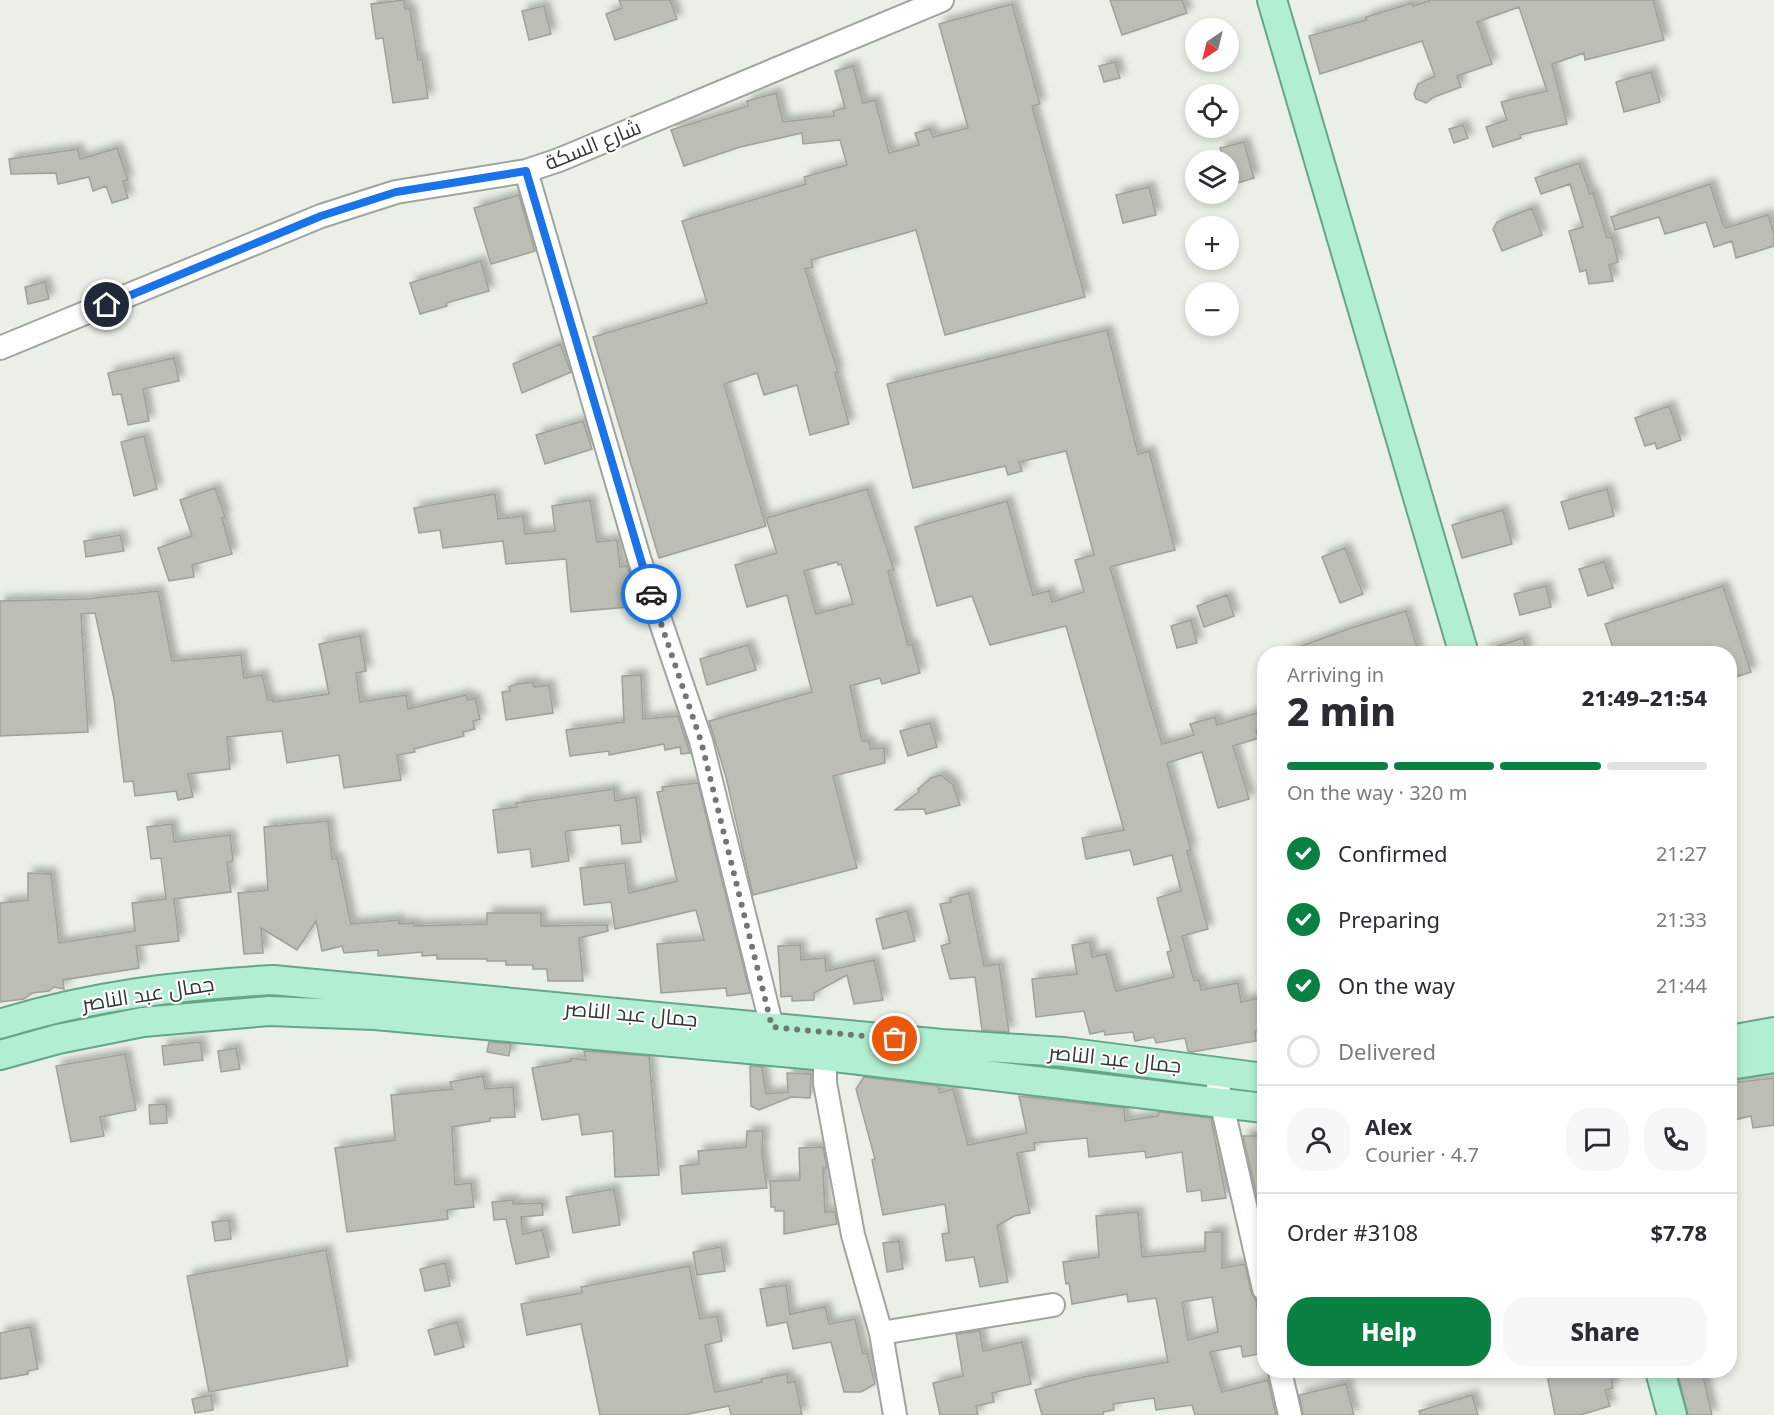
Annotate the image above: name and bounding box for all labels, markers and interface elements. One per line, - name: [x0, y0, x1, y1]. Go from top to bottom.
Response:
- north arrow: [1185, 18, 1239, 72]
- map controls: [1185, 18, 1239, 336]
- button: locate: [1185, 84, 1239, 138]
- street label: شارع السكة: [540, 112, 645, 177]
- button: layers: [1185, 150, 1239, 204]
- button: +: [1185, 216, 1239, 270]
- pin: [81, 279, 132, 330]
- button: −: [1185, 282, 1239, 336]
- icon: home: [90, 288, 123, 321]
- courier: [621, 564, 681, 624]
- icon: car: [635, 578, 668, 611]
- text: Arriving in: [1287, 661, 1384, 688]
- text: 21:49–21:54: [1582, 682, 1707, 712]
- text: 2 min: [1287, 684, 1396, 737]
- text: On the way · 320 m: [1287, 779, 1467, 806]
- icon: check: [1287, 837, 1320, 870]
- text: Confirmed: [1338, 838, 1448, 868]
- text: 21:27: [1656, 840, 1707, 867]
- icon: check: [1287, 903, 1320, 936]
- text: Preparing: [1338, 904, 1440, 934]
- text: 21:33: [1656, 906, 1707, 933]
- street label: جمال عبد الناصر: [79, 969, 216, 1017]
- icon: check: [1287, 969, 1320, 1002]
- text: On the way: [1338, 970, 1455, 1000]
- text: 21:44: [1656, 972, 1707, 999]
- street label: جمال عبد الناصر: [562, 993, 699, 1033]
- pin: [869, 1013, 920, 1064]
- icon: bag: [878, 1022, 911, 1055]
- text: Delivered: [1338, 1036, 1436, 1066]
- street label: جمال عبد الناصر: [1046, 1037, 1183, 1079]
- button: person: [1287, 1108, 1350, 1171]
- button: chat: [1566, 1108, 1629, 1171]
- button: phone: [1644, 1108, 1707, 1171]
- text: Alex: [1365, 1111, 1412, 1141]
- text: Courier · 4.7: [1365, 1141, 1479, 1168]
- text: Order #3108: [1287, 1217, 1418, 1247]
- text: $7.78: [1650, 1217, 1707, 1247]
- button: Help: [1287, 1297, 1491, 1366]
- button: Share: [1503, 1297, 1707, 1366]

